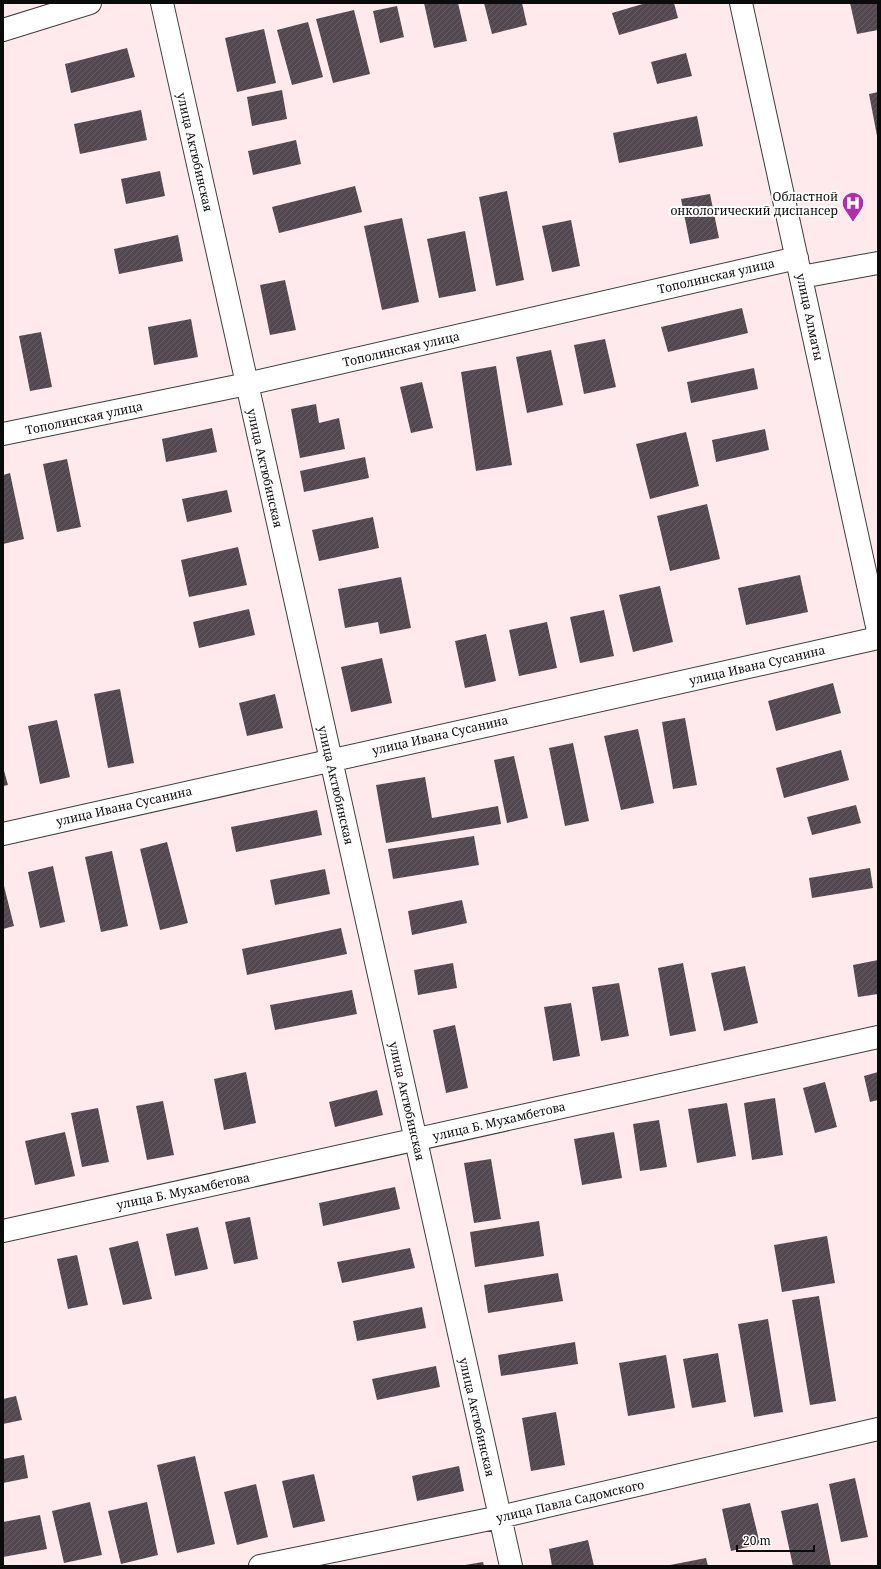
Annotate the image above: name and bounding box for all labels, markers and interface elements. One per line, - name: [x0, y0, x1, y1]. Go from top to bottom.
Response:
- street label: улица Актюбинская: [173, 91, 217, 213]
- place label: Областной онкологический диспансер: [670, 188, 838, 219]
- hospital icon: Областной онкологический диспансер: [840, 190, 866, 223]
- street label: Тополинская улица: [656, 254, 776, 298]
- street label: улица Алматы: [792, 272, 828, 362]
- street label: Тополинская улица: [341, 327, 461, 371]
- street label: Тополинская улица: [24, 397, 144, 439]
- street label: улица Актюбинская: [243, 407, 287, 529]
- street label: улица Ивана Сусанина: [687, 641, 827, 689]
- street label: улица Ивана Сусанина: [370, 711, 510, 759]
- street label: улица Актюбинская: [314, 724, 358, 846]
- street label: улица Ивана Сусанина: [54, 782, 194, 830]
- street label: улица Актюбинская: [385, 1040, 429, 1162]
- street label: улица Б. Мухамбетова: [431, 1097, 567, 1145]
- street label: улица Б. Мухамбетова: [115, 1169, 251, 1213]
- street label: улица Актюбинская: [455, 1356, 499, 1478]
- street label: улица Павла Садомского: [494, 1476, 646, 1526]
- scale bar: [737, 1527, 814, 1553]
- text: 20 m: [743, 1532, 771, 1549]

